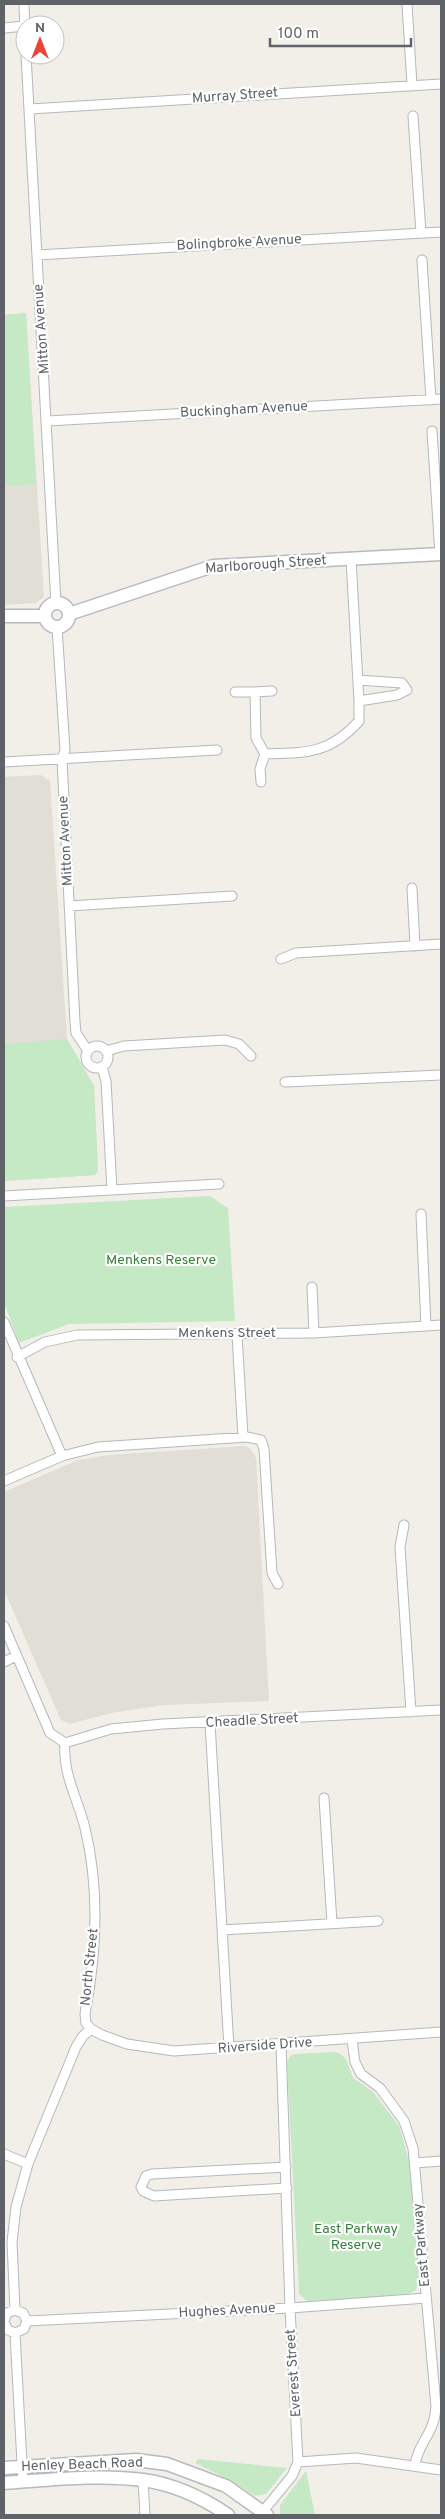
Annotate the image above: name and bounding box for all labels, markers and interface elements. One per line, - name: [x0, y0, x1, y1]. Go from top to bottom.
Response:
- north arrow: [15, 15, 65, 65]
- scale bar: [270, 15, 411, 47]
- text: N: [35, 20, 45, 37]
- text: 100 m: [278, 25, 319, 44]
- street label: Murray Street: [191, 85, 279, 107]
- street label: Bolingbroke Avenue: [176, 231, 302, 255]
- street label: Mitton Avenue: [30, 283, 54, 375]
- street label: Buckingham Avenue: [180, 398, 308, 422]
- street label: Marlborough Street: [205, 552, 327, 578]
- street label: Mitton Avenue: [55, 796, 77, 886]
- park label: Menkens Reserve: [106, 1252, 216, 1269]
- street label: Menkens Street: [178, 1325, 276, 1342]
- street label: Cheadle Street: [205, 1710, 299, 1732]
- street label: North Street: [77, 1927, 103, 2007]
- street label: Riverside Drive: [217, 2034, 313, 2058]
- street label: East Parkway: [410, 2202, 434, 2288]
- park label: East Parkway Reserve: [314, 2221, 398, 2254]
- street label: Hughes Avenue: [178, 2300, 276, 2322]
- street label: Everest Street: [282, 2328, 306, 2418]
- street label: Henley Beach Road: [21, 2454, 143, 2476]

